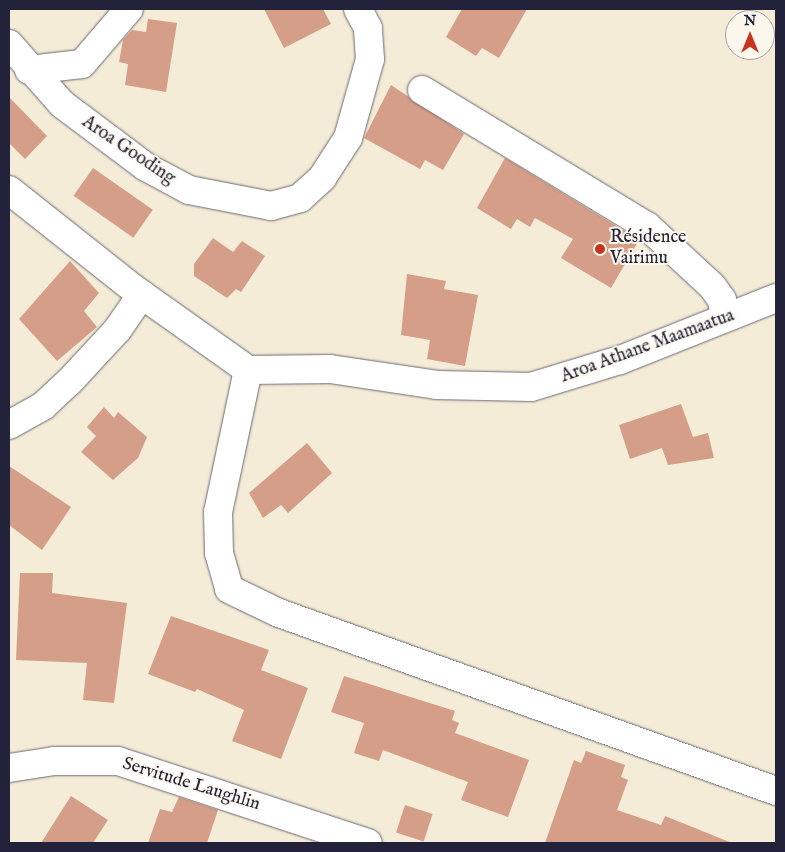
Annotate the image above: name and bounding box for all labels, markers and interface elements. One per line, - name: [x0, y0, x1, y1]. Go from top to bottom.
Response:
- north arrow: [725, 10, 775, 60]
- text: N: [744, 12, 756, 30]
- street label: Aroa Gooding: [77, 112, 179, 190]
- place label: Résidence Vairimu: [610, 228, 686, 270]
- marker: Résidence Vairimu: [594, 243, 606, 255]
- street label: Aroa Athane Maamaatua: [558, 306, 738, 388]
- street label: Servitude Laughlin: [120, 754, 262, 816]

